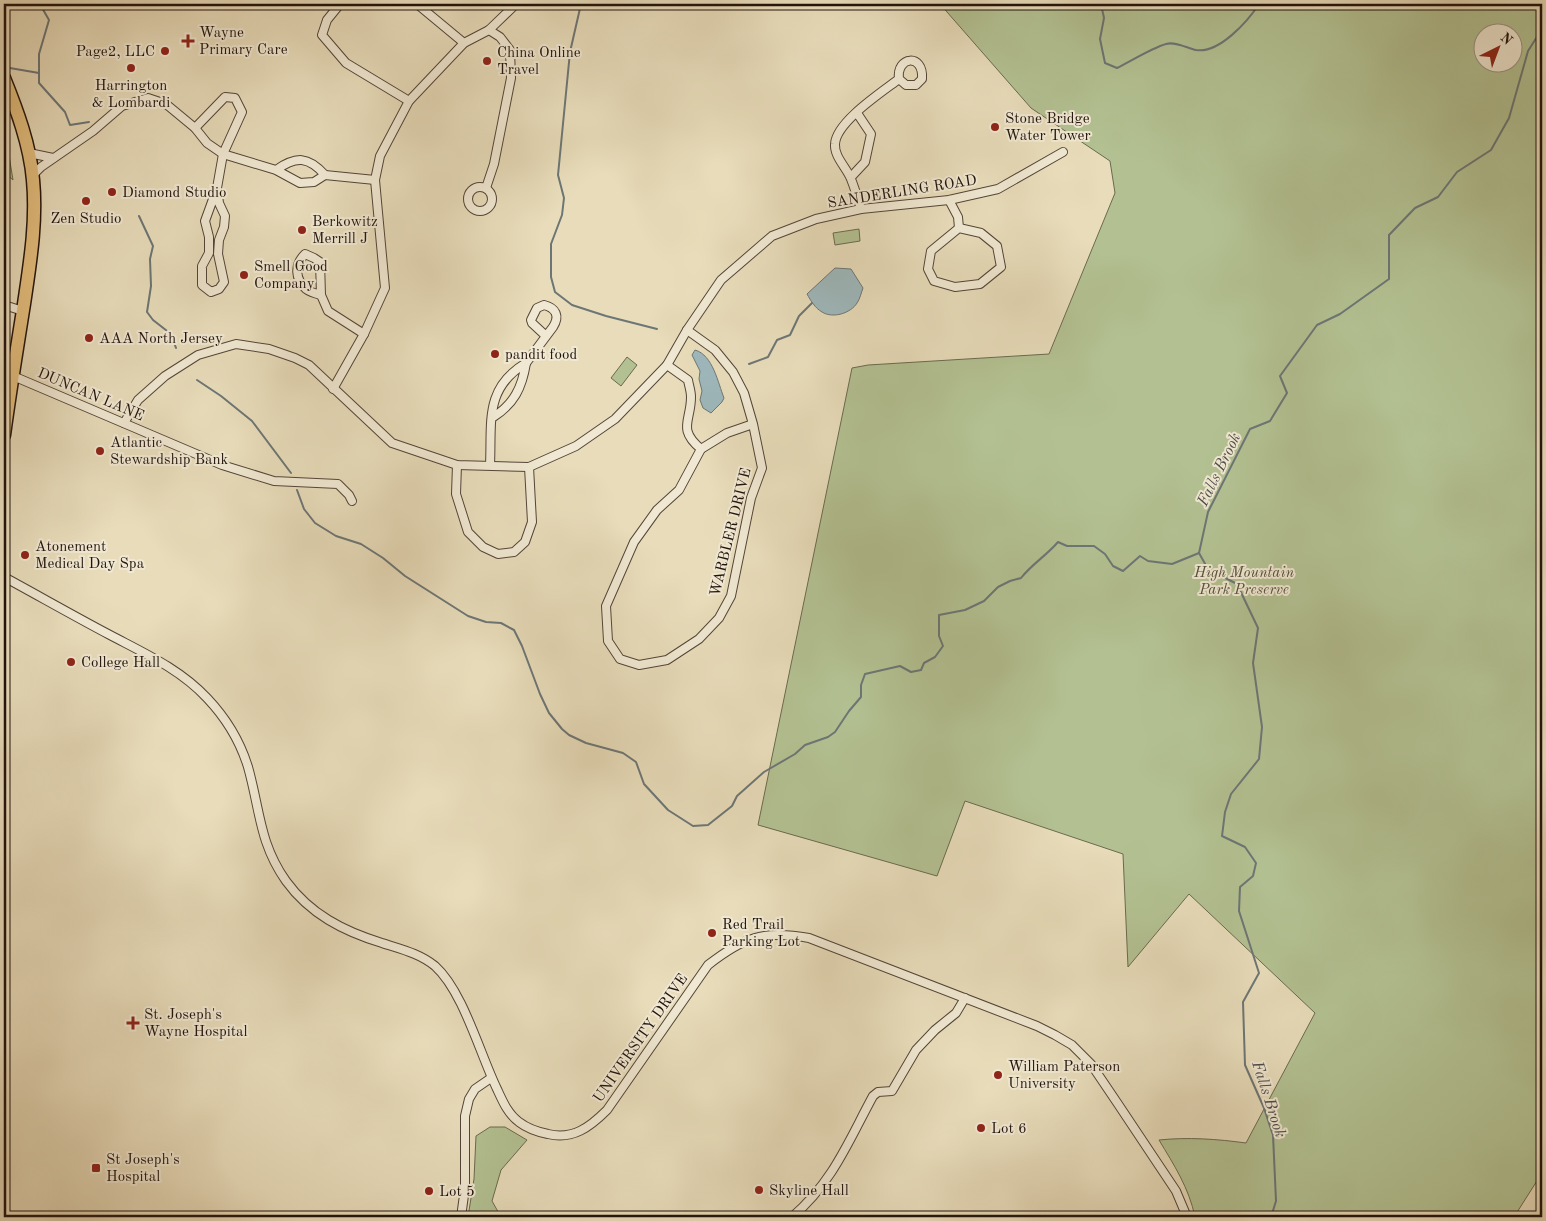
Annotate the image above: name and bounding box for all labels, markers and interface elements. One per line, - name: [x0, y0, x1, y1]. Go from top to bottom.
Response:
- north arrow: [1474, 22, 1524, 72]
- place label: Wayne Primary Care: [199, 26, 288, 58]
- text: N: [1497, 30, 1515, 48]
- marker: Wayne Primary Care: [181, 34, 195, 48]
- place label: Page2, LLC: [76, 45, 155, 60]
- marker: Page2, LLC: [159, 45, 171, 57]
- place label: China Online Travel: [497, 46, 581, 78]
- marker: China Online Travel: [481, 55, 493, 67]
- marker: Harrington & Lombardi: [125, 62, 137, 74]
- place label: Harrington & Lombardi: [92, 79, 170, 111]
- place label: Stone Bridge Water Tower: [1005, 112, 1091, 144]
- marker: Stone Bridge Water Tower: [989, 121, 1001, 133]
- street label: SANDERLING ROAD: [827, 173, 978, 212]
- marker: Diamond Studio: [106, 186, 118, 198]
- place label: Diamond Studio: [122, 186, 227, 201]
- marker: Zen Studio: [80, 195, 92, 207]
- place label: Zen Studio: [51, 212, 121, 227]
- place label: Berkowitz Merrill J: [312, 215, 378, 247]
- marker: Berkowitz Merrill J: [296, 224, 308, 236]
- place label: Smell Good Company: [254, 260, 328, 292]
- marker: Smell Good Company: [238, 269, 250, 281]
- marker: AAA North Jersey: [83, 332, 95, 344]
- place label: AAA North Jersey: [99, 332, 223, 347]
- marker: pandit food: [489, 348, 501, 360]
- place label: pandit food: [505, 348, 577, 363]
- street label: DUNCAN LANE: [35, 366, 146, 425]
- water label: Falls Brook: [1195, 431, 1244, 510]
- place label: Atlantic Stewardship Bank: [110, 436, 229, 468]
- marker: Atlantic Stewardship Bank: [94, 445, 106, 457]
- street label: WARBLER DRIVE: [708, 466, 755, 598]
- place label: Atonement Medical Day Spa: [35, 540, 145, 572]
- marker: Atonement Medical Day Spa: [19, 549, 31, 561]
- park label: High Mountain Park Preserve: [1193, 566, 1294, 598]
- marker: College Hall: [65, 656, 77, 668]
- place label: College Hall: [81, 656, 160, 671]
- place label: Red Trail Parking Lot: [722, 918, 800, 950]
- marker: Red Trail Parking Lot: [706, 927, 718, 939]
- street label: UNIVERSITY DRIVE: [591, 972, 691, 1106]
- place label: St. Joseph's Wayne Hospital: [144, 1008, 247, 1040]
- marker: St. Joseph's Wayne Hospital: [126, 1016, 140, 1030]
- water label: Falls Brook: [1248, 1058, 1288, 1140]
- place label: William Paterson University: [1008, 1060, 1120, 1092]
- marker: William Paterson University: [992, 1069, 1004, 1081]
- marker: Lot 6: [975, 1122, 987, 1134]
- place label: Lot 6: [991, 1122, 1027, 1137]
- place label: St Joseph's Hospital: [106, 1153, 180, 1185]
- marker: St Joseph's Hospital: [90, 1162, 102, 1174]
- marker: Skyline Hall: [753, 1184, 765, 1196]
- place label: Skyline Hall: [769, 1184, 849, 1199]
- marker: Lot 5: [423, 1185, 435, 1197]
- place label: Lot 5: [439, 1185, 475, 1200]

